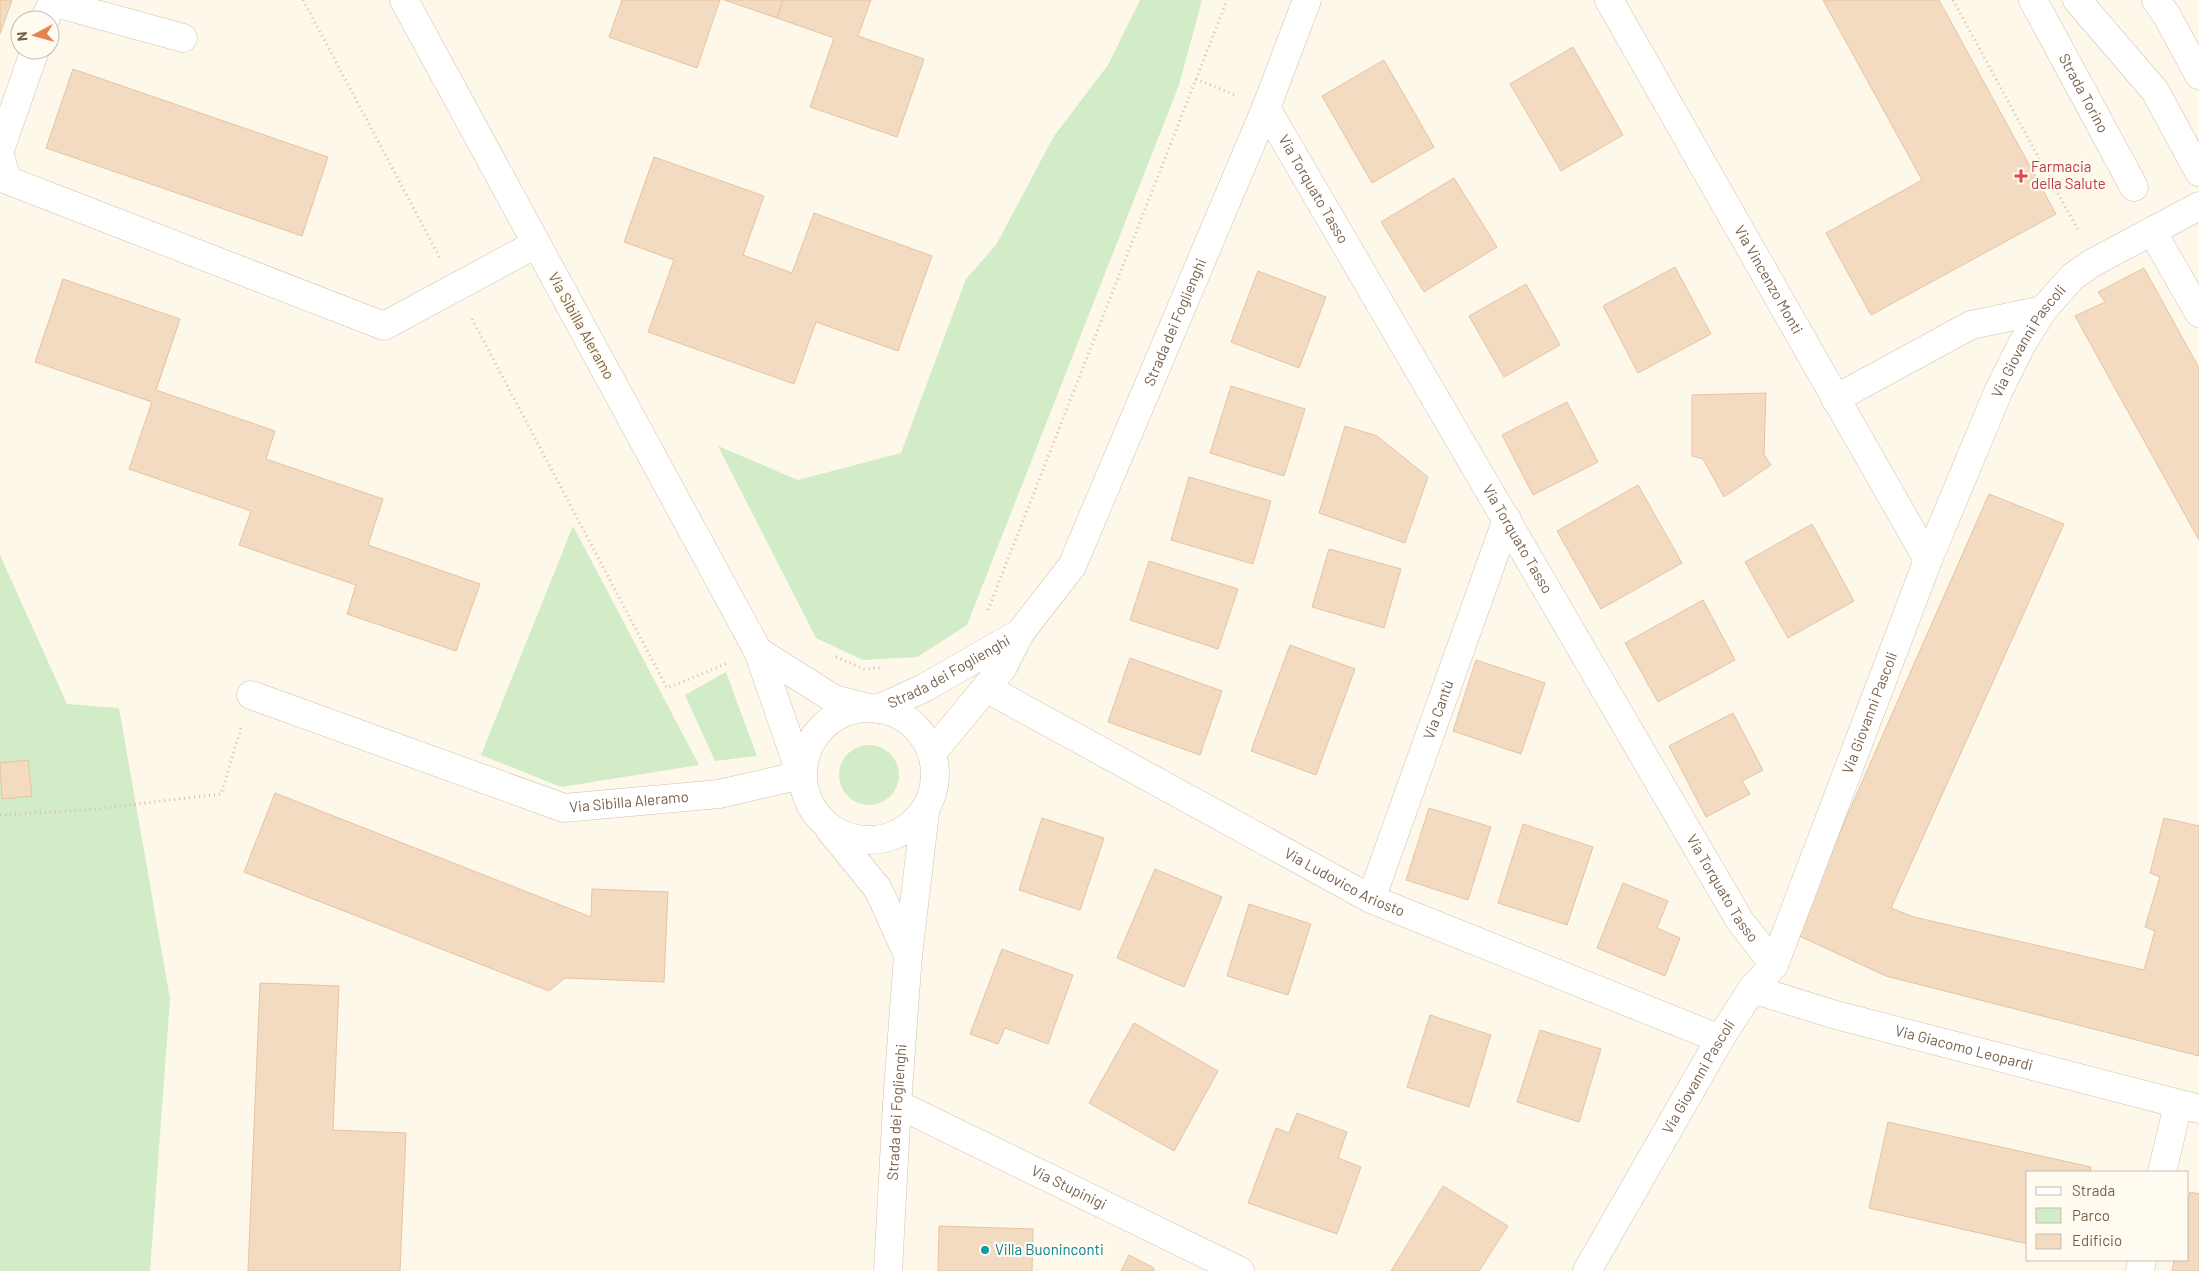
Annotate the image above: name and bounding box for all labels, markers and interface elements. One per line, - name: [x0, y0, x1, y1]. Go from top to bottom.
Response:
- north arrow: [10, 10, 60, 60]
- text: N: [13, 31, 31, 42]
- street label: Strada Torino: [2056, 50, 2113, 136]
- street label: Via Torquato Tasso: [1275, 131, 1353, 246]
- place label: Farmacia della Salute: [2031, 157, 2106, 192]
- marker: Farmacia della Salute: [2015, 170, 2027, 182]
- street label: Via Vincenzo Monti: [1731, 222, 1807, 337]
- street label: Strada dei Foglienghi: [1139, 255, 1209, 388]
- street label: Via Sibilla Aleramo: [545, 269, 619, 382]
- street label: Via Giovanni Pascoli: [1987, 281, 2069, 400]
- street label: Via Torquato Tasso: [1479, 481, 1557, 596]
- street label: Strada dei Foglienghi: [884, 631, 1013, 711]
- street label: Via Giovanni Pascoli: [1838, 649, 1900, 776]
- street label: Via Cantù: [1419, 677, 1457, 741]
- street label: Via Sibilla Aleramo: [568, 787, 689, 815]
- street label: Via Torquato Tasso: [1683, 831, 1763, 945]
- street label: Via Ludovico Ariosto: [1282, 843, 1408, 920]
- street label: Via Giovanni Pascoli: [1658, 1016, 1738, 1137]
- street label: Via Giacomo Leopardi: [1893, 1021, 2035, 1074]
- street label: Strada dei Foglienghi: [883, 1043, 909, 1181]
- street label: Via Stupinigi: [1029, 1161, 1110, 1213]
- legend: [2026, 1171, 2189, 1261]
- text: Strada: [2072, 1181, 2115, 1199]
- text: Parco: [2072, 1206, 2110, 1224]
- text: Edificio: [2072, 1231, 2122, 1249]
- place label: Villa Buoninconti: [995, 1240, 1104, 1258]
- marker: Villa Buoninconti: [979, 1244, 991, 1256]

